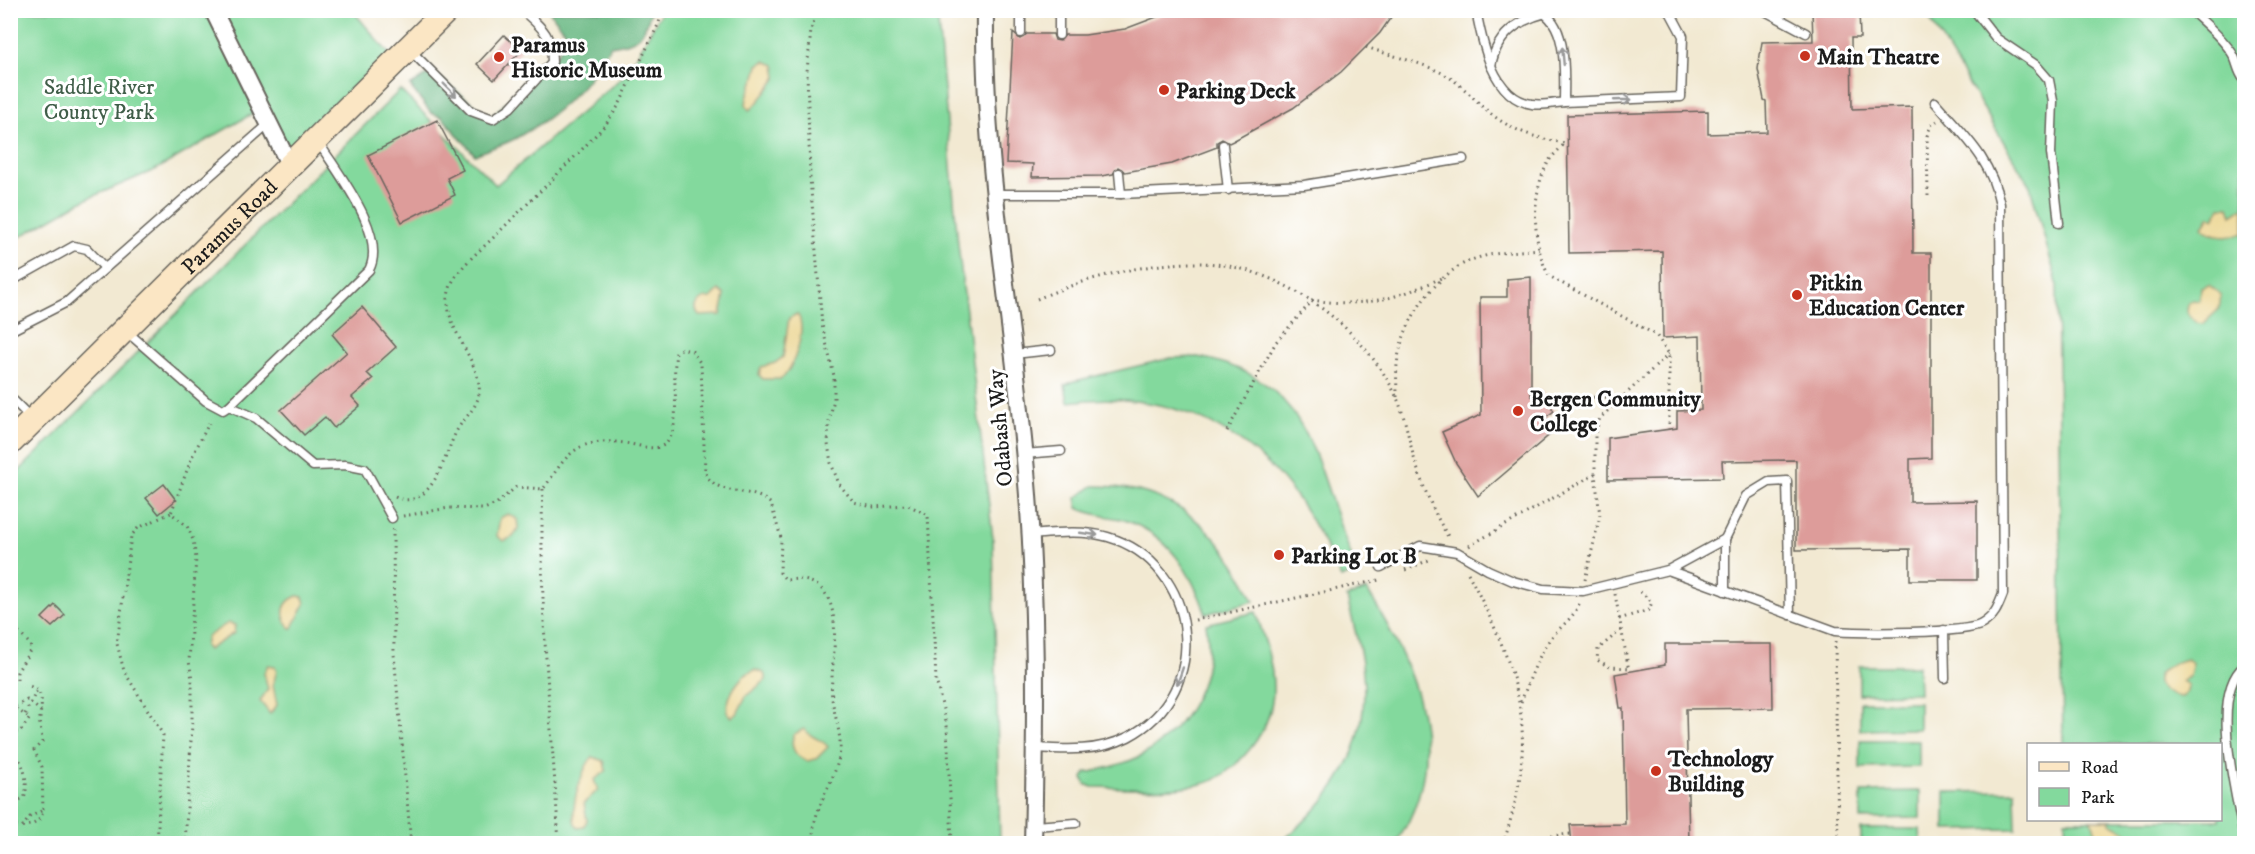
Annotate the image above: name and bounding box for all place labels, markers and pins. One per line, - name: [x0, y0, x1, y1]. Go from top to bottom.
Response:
- place label: Paramus Historic Museum: [511, 32, 663, 84]
- place label: Main Theatre: [1817, 44, 1939, 71]
- marker: Main Theatre: [1798, 49, 1812, 63]
- marker: Paramus Historic Museum: [492, 50, 506, 64]
- place label: Parking Deck: [1176, 78, 1297, 105]
- marker: Parking Deck: [1157, 83, 1171, 97]
- place label: Pitkin Education Center: [1809, 270, 1965, 322]
- marker: Pitkin Education Center: [1790, 288, 1804, 302]
- place label: Bergen Community College: [1530, 386, 1701, 438]
- marker: Bergen Community College: [1511, 404, 1525, 418]
- place label: Parking Lot B: [1291, 543, 1417, 570]
- marker: Parking Lot B: [1272, 548, 1286, 562]
- place label: Technology Building: [1667, 746, 1774, 798]
- marker: Technology Building: [1649, 764, 1663, 778]

